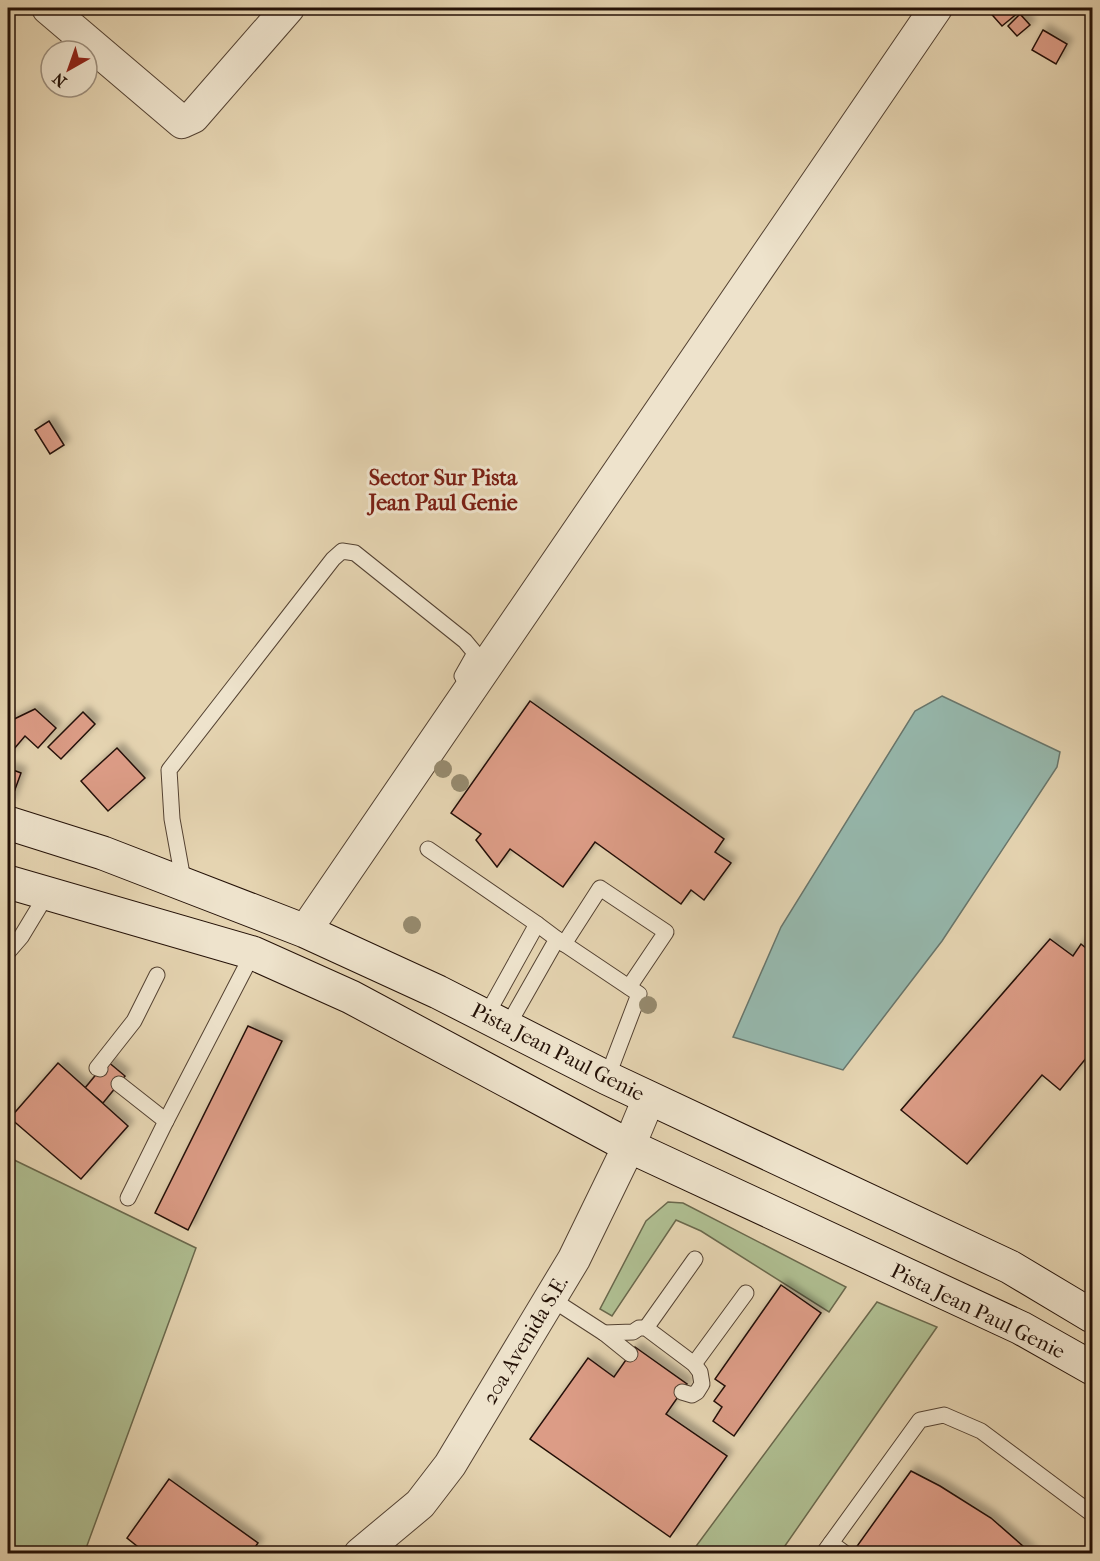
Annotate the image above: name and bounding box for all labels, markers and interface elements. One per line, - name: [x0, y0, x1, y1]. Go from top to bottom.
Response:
- north arrow: [39, 39, 99, 99]
- text: N: [48, 68, 70, 91]
- district label: Sector Sur Pista Jean Paul Genie: [366, 465, 518, 516]
- street label: Pista Jean Paul Genie: [468, 998, 648, 1106]
- street label: Pista Jean Paul Genie: [887, 1258, 1069, 1364]
- street label: 20a Avenida S.E.: [477, 1271, 573, 1409]

